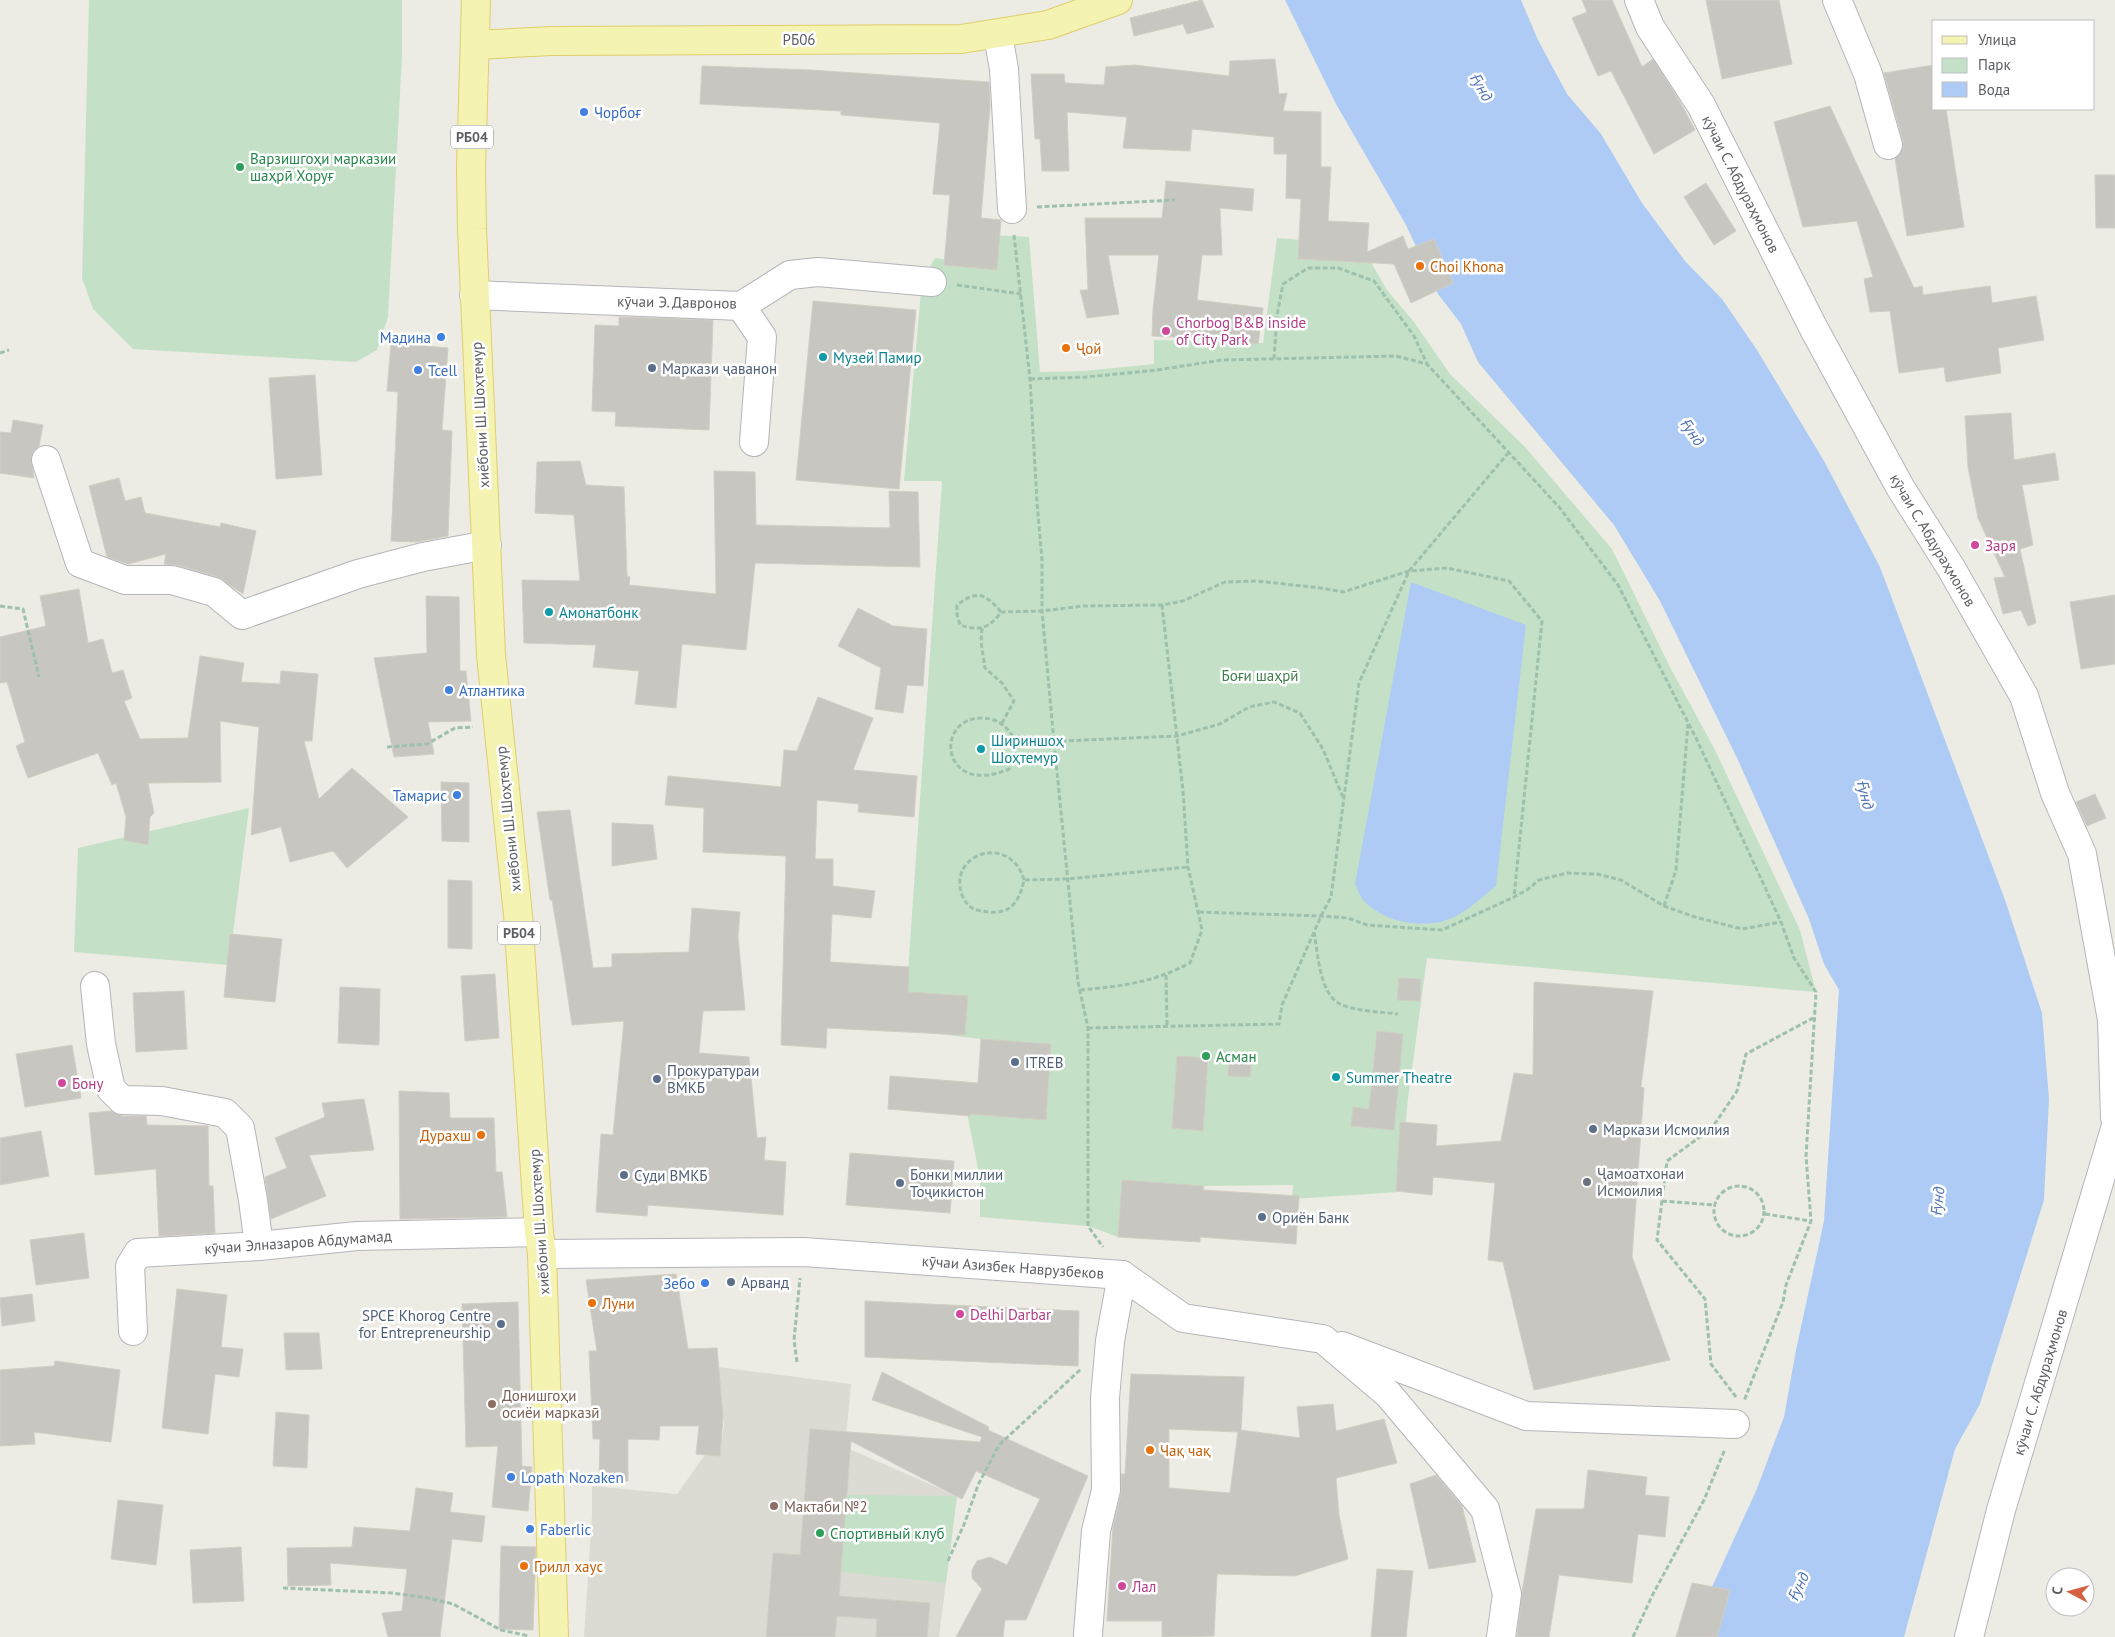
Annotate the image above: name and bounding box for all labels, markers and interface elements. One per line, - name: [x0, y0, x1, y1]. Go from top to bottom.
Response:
- legend: [1932, 20, 2095, 110]
- street label: РБ06: [783, 30, 816, 49]
- text: Улица: [1978, 30, 2016, 49]
- text: Парк: [1978, 55, 2011, 74]
- water label: Ғунд: [1466, 69, 1498, 105]
- text: Вода: [1978, 80, 2010, 99]
- place label: Чорбоғ: [594, 103, 641, 122]
- marker: Чорбоғ: [578, 106, 590, 118]
- street label: кӯчаи С. Абдураҳмонов: [1698, 112, 1784, 256]
- road number: РБ04: [451, 125, 493, 148]
- place label: Варзишгоҳи марказии шаҳрӣ Хоруғ: [250, 149, 396, 185]
- marker: Варзишгоҳи марказии шаҳрӣ Хоруғ: [234, 161, 246, 173]
- place label: Choi Khona: [1430, 257, 1504, 276]
- marker: Choi Khona: [1414, 260, 1426, 272]
- street label: кӯчаи Э. Давронов: [617, 291, 737, 313]
- place label: Chorbog B&B inside of City Park: [1176, 313, 1306, 349]
- marker: Chorbog B&B inside of City Park: [1160, 325, 1172, 337]
- place label: Мадина: [380, 328, 431, 347]
- marker: Мадина: [435, 331, 447, 343]
- place label: Ҷой: [1076, 339, 1101, 358]
- street label: хиёбони Ш. Шоҳтемур: [467, 341, 493, 489]
- marker: Ҷой: [1060, 342, 1072, 354]
- place label: Музей Памир: [833, 348, 922, 367]
- marker: Музей Памир: [817, 351, 829, 363]
- place label: Маркази ҷаванон: [662, 359, 777, 378]
- place label: Tcell: [428, 361, 458, 380]
- marker: Маркази ҷаванон: [646, 362, 658, 374]
- marker: Tcell: [412, 364, 424, 376]
- water label: Ғунд: [1676, 414, 1710, 450]
- street label: кӯчаи С. Абдураҳмонов: [1886, 470, 1980, 610]
- place label: Заря: [1985, 536, 2016, 555]
- marker: Заря: [1969, 539, 1981, 551]
- place label: Амонатбонк: [559, 603, 639, 622]
- marker: Амонатбонк: [543, 606, 555, 618]
- park label: Боғи шаҳрӣ: [1222, 666, 1298, 685]
- place label: Атлантика: [459, 681, 525, 700]
- marker: Атлантика: [443, 684, 455, 696]
- place label: Шириншоҳ Шоҳтемур: [991, 731, 1064, 767]
- marker: Шириншоҳ Шоҳтемур: [975, 743, 987, 755]
- street label: хиёбони Ш. Шоҳтемур: [491, 745, 525, 893]
- water label: Ғунд: [1853, 778, 1879, 812]
- place label: Тамарис: [393, 786, 447, 805]
- marker: Тамарис: [451, 789, 463, 801]
- road number: РБ04: [498, 921, 540, 944]
- place label: Асман: [1216, 1047, 1257, 1066]
- marker: Асман: [1200, 1050, 1212, 1062]
- place label: ITREB: [1025, 1053, 1063, 1072]
- marker: ITREB: [1009, 1056, 1021, 1068]
- place label: Прокуратураи ВМКБ: [667, 1061, 759, 1097]
- place label: Summer Theatre: [1346, 1068, 1452, 1087]
- marker: Summer Theatre: [1330, 1071, 1342, 1083]
- marker: Прокуратураи ВМКБ: [651, 1073, 663, 1085]
- place label: Бону: [72, 1074, 103, 1093]
- marker: Бону: [56, 1077, 68, 1089]
- place label: Маркази Исмоилия: [1603, 1120, 1730, 1139]
- marker: Маркази Исмоилия: [1587, 1123, 1599, 1135]
- place label: Дурахш: [420, 1126, 471, 1145]
- marker: Дурахш: [475, 1129, 487, 1141]
- street label: хиёбони Ш. Шоҳтемур: [524, 1148, 554, 1296]
- place label: Ҷамоатхонаи Исмоилия: [1597, 1164, 1684, 1200]
- place label: Бонки миллии Тоҷикистон: [910, 1165, 1003, 1201]
- place label: Суди ВМКБ: [634, 1166, 708, 1185]
- marker: Суди ВМКБ: [618, 1169, 630, 1181]
- marker: Ҷамоатхонаи Исмоилия: [1581, 1176, 1593, 1188]
- marker: Бонки миллии Тоҷикистон: [894, 1177, 906, 1189]
- water label: Ғунд: [1926, 1185, 1948, 1216]
- place label: Ориён Банк: [1272, 1208, 1350, 1227]
- marker: Ориён Банк: [1256, 1211, 1268, 1223]
- street label: кӯчаи Элназаров Абдумамад: [204, 1226, 392, 1258]
- street label: кӯчаи Азизбек Наврузбеков: [921, 1251, 1105, 1283]
- place label: Арванд: [741, 1273, 789, 1292]
- place label: Зебо: [663, 1274, 695, 1293]
- marker: Арванд: [725, 1276, 737, 1288]
- marker: Зебо: [699, 1277, 711, 1289]
- place label: Луни: [601, 1294, 635, 1313]
- marker: Луни: [586, 1297, 598, 1309]
- place label: Delhi Darbar: [970, 1305, 1051, 1324]
- place label: SPCE Khorog Centre for Entrepreneurship: [359, 1306, 491, 1342]
- street label: кӯчаи С. Абдураҳмонов: [2009, 1307, 2071, 1457]
- marker: Delhi Darbar: [954, 1308, 966, 1320]
- marker: SPCE Khorog Centre for Entrepreneurship: [495, 1318, 507, 1330]
- place label: Донишгоҳи осиёи марказӣ: [502, 1386, 599, 1422]
- marker: Донишгоҳи осиёи марказӣ: [486, 1398, 498, 1410]
- place label: Чақ чақ: [1160, 1441, 1211, 1460]
- marker: Чақ чақ: [1144, 1444, 1156, 1456]
- place label: Lopath Nozaken: [521, 1468, 624, 1487]
- marker: Lopath Nozaken: [505, 1471, 517, 1483]
- place label: Мактаби №2: [784, 1497, 868, 1516]
- marker: Мактаби №2: [768, 1500, 780, 1512]
- place label: Faberlic: [540, 1520, 591, 1539]
- marker: Faberlic: [524, 1523, 536, 1535]
- place label: Спортивный клуб: [830, 1524, 945, 1543]
- marker: Спортивный клуб: [814, 1527, 826, 1539]
- place label: Грилл хаус: [534, 1557, 603, 1576]
- marker: Грилл хаус: [518, 1560, 530, 1572]
- north arrow: [2045, 1567, 2095, 1617]
- water label: Ғунд: [1783, 1569, 1813, 1603]
- place label: Лал: [1131, 1577, 1156, 1596]
- marker: Лал: [1116, 1580, 1128, 1592]
- text: С: [2048, 1586, 2066, 1595]

